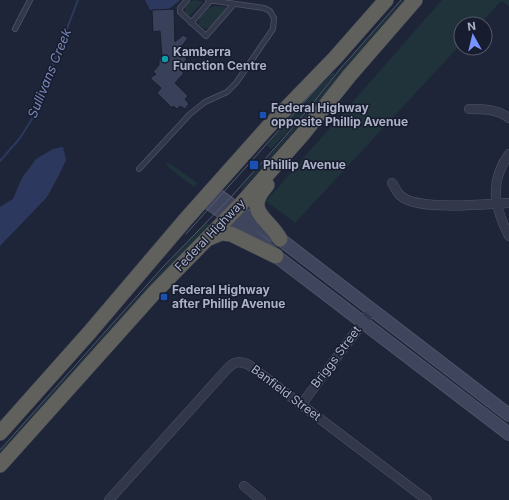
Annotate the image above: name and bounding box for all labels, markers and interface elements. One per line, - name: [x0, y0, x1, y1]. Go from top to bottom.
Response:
- north arrow: [453, 16, 493, 56]
- text: N: [466, 19, 477, 34]
- water label: Sullivans Creek: [24, 25, 75, 120]
- place label: Kamberra Function Centre: [173, 44, 267, 73]
- marker: Kamberra Function Centre: [160, 54, 170, 64]
- place label: Federal Highway opposite Phillip Avenue: [271, 100, 408, 129]
- marker: Federal Highway opposite Phillip Avenue: [258, 110, 268, 120]
- place label: Phillip Avenue: [263, 157, 346, 172]
- marker: Phillip Avenue: [248, 159, 260, 171]
- street label: Federal Highway: [171, 195, 248, 274]
- place label: Federal Highway after Phillip Avenue: [172, 282, 285, 311]
- marker: Federal Highway after Phillip Avenue: [159, 292, 169, 302]
- street label: Briggs Street: [307, 323, 364, 391]
- street label: Banfield Street: [248, 361, 324, 424]

